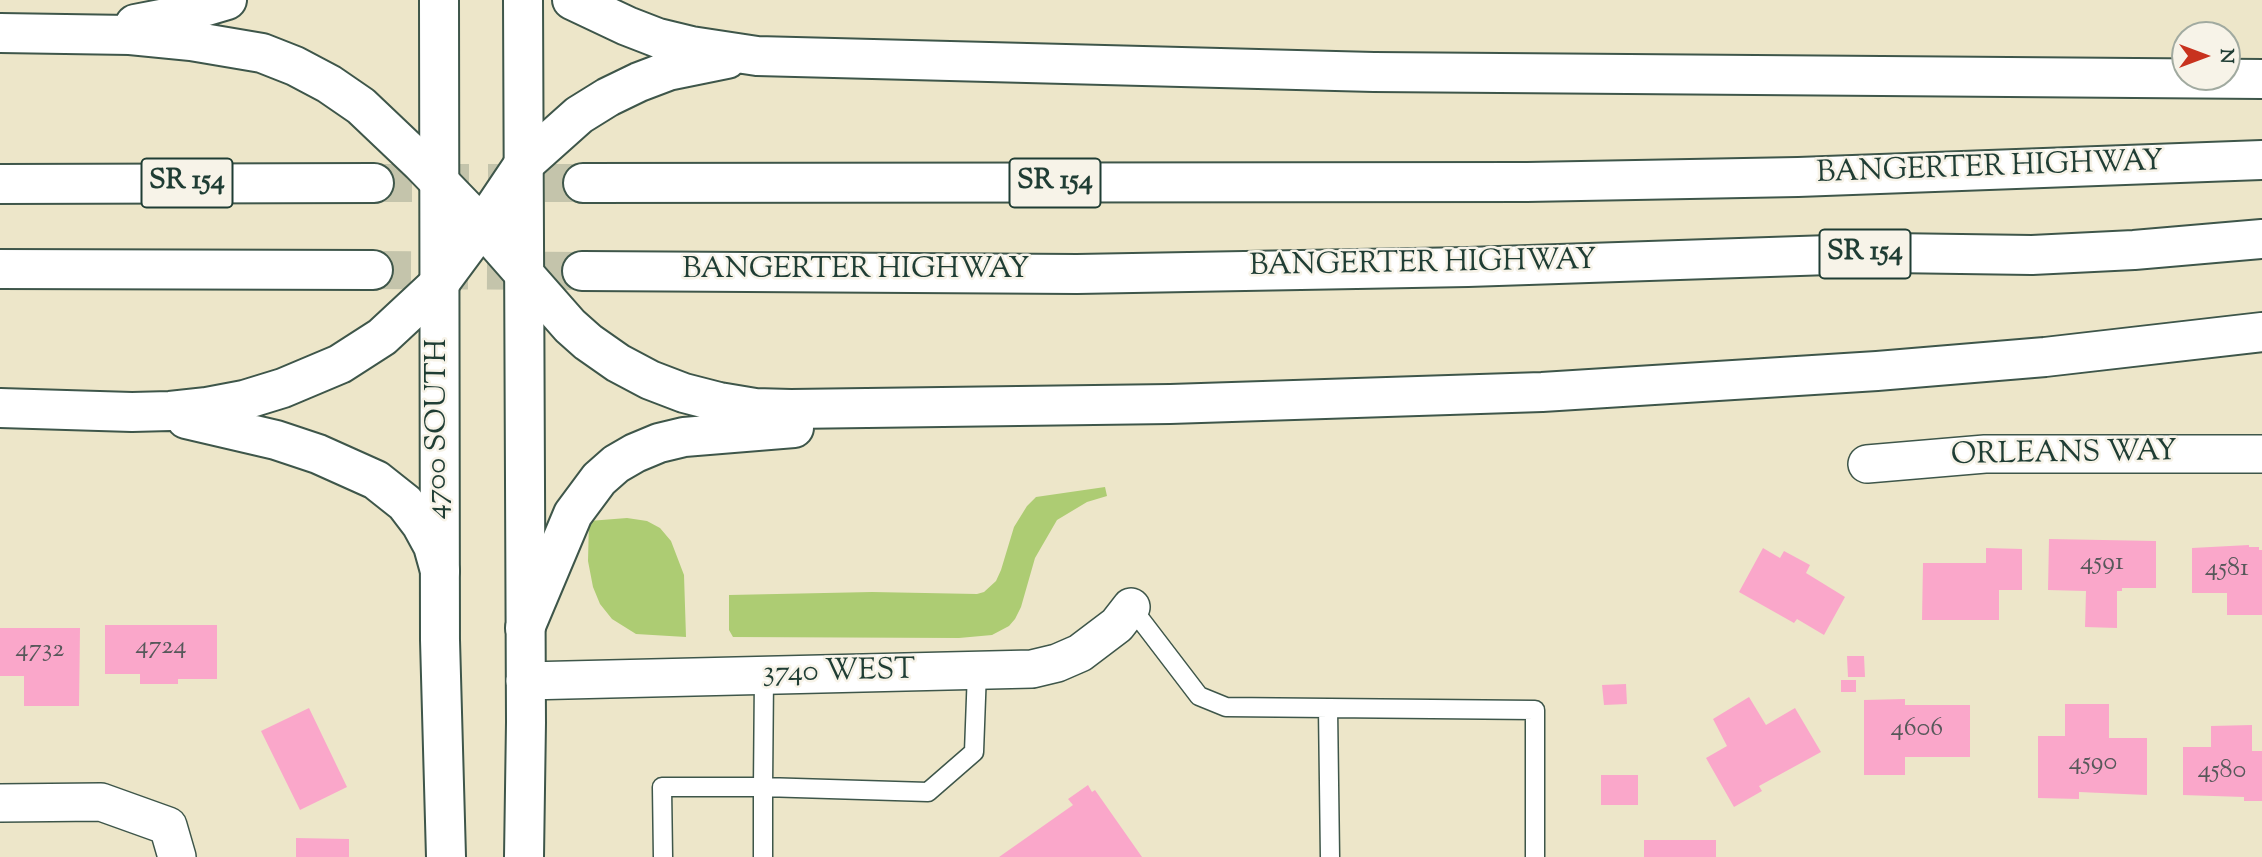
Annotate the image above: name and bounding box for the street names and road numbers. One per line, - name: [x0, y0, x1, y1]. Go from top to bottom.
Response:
- street label: BANGERTER HIGHWAY: [1816, 146, 2164, 194]
- road number: SR 154: [142, 158, 232, 208]
- road number: SR 154: [1010, 158, 1100, 208]
- road number: SR 154: [1820, 230, 1910, 278]
- street label: BANGERTER HIGHWAY: [1249, 245, 1597, 287]
- street label: BANGERTER HIGHWAY: [682, 254, 1030, 290]
- street label: 4700 SOUTH: [422, 339, 458, 519]
- street label: ORLEANS WAY: [1951, 436, 2177, 476]
- street label: 3740 WEST: [762, 655, 916, 693]

